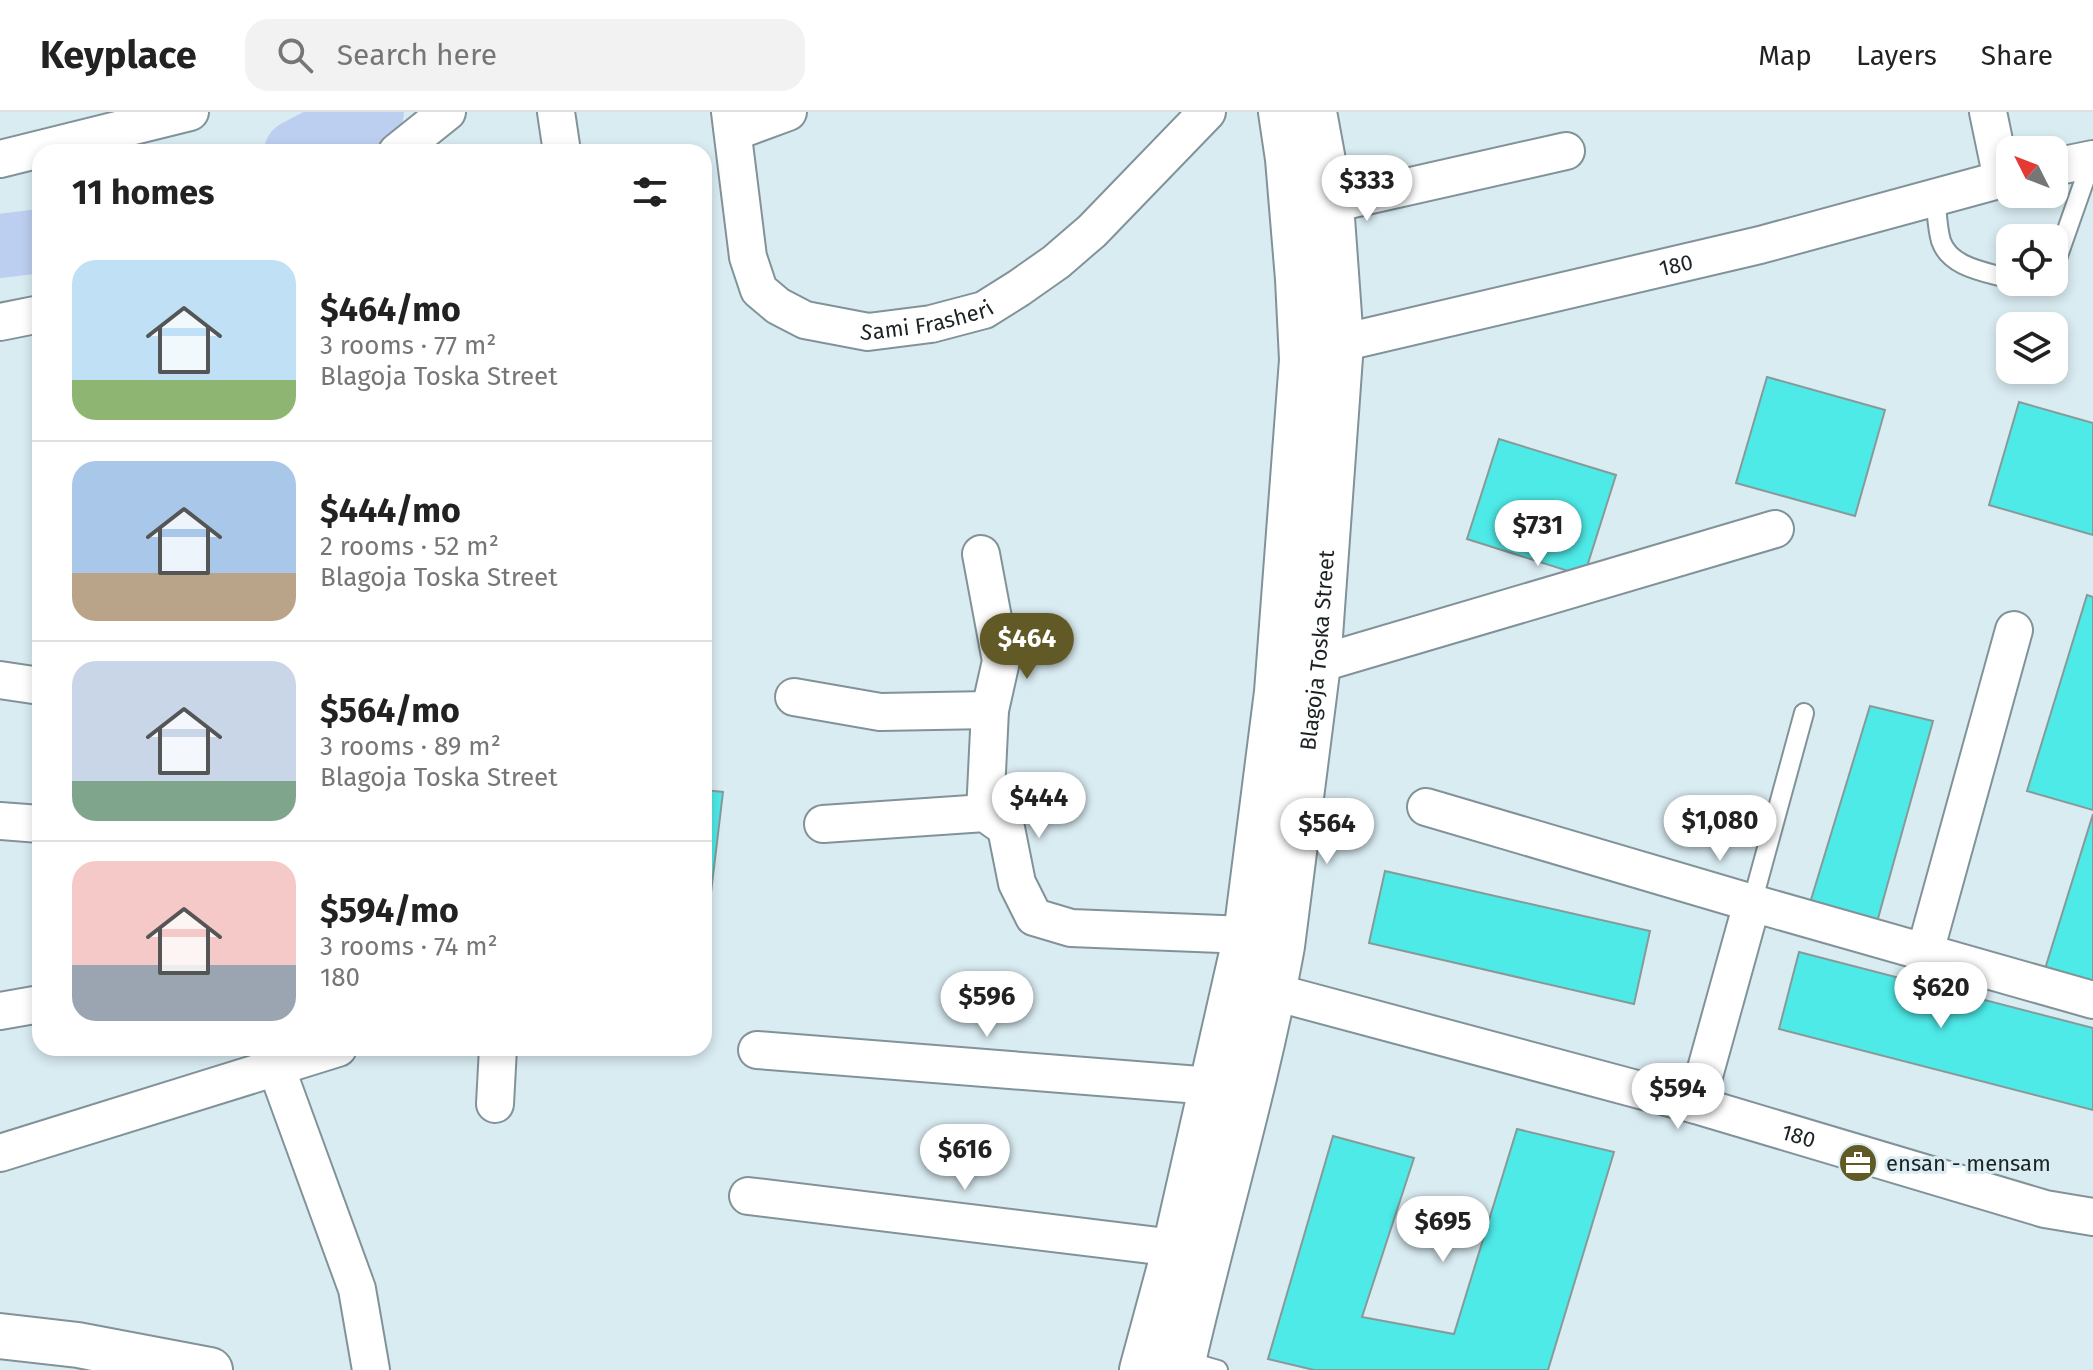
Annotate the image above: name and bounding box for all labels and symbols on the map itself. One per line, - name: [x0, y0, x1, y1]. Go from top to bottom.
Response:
- north arrow: [1996, 136, 2068, 208]
- pin: $333: [1320, 155, 1414, 223]
- street label: 180: [1656, 248, 1696, 282]
- street label: Sami Frasheri: [858, 294, 999, 347]
- pin: $731: [1491, 500, 1585, 568]
- street label: Blagoja Toska Street: [1294, 549, 1340, 752]
- pin: $464: [980, 613, 1074, 681]
- pin: $444: [992, 772, 1086, 840]
- pin: $1,080: [1655, 795, 1785, 863]
- pin: $564: [1280, 798, 1374, 866]
- pin: $620: [1894, 962, 1988, 1030]
- pin: $596: [940, 971, 1034, 1039]
- pin: $594: [1631, 1063, 1725, 1131]
- street label: 180: [1778, 1118, 1819, 1154]
- pin: $616: [918, 1124, 1012, 1192]
- office icon: ensan - mensam: [1837, 1142, 1879, 1184]
- place label: ensan - mensam: [1886, 1150, 2051, 1177]
- pin: $695: [1396, 1196, 1490, 1264]

